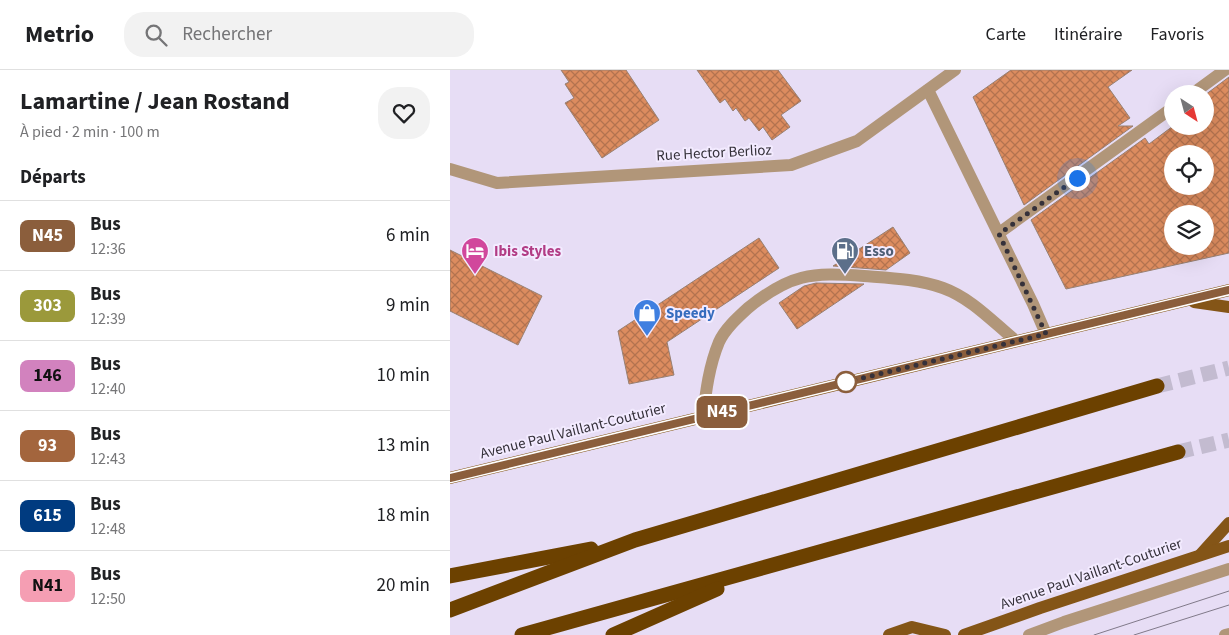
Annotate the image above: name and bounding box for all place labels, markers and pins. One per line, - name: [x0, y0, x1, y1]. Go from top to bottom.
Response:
- hotel icon: Ibis Styles: [460, 236, 490, 275]
- fuel station icon: Esso: [830, 236, 860, 275]
- place label: Ibis Styles: [494, 241, 561, 262]
- place label: Esso: [864, 241, 894, 262]
- shop icon: Speedy: [632, 298, 662, 337]
- place label: Speedy: [666, 303, 715, 324]
- unlabelled marker: [835, 371, 857, 393]

